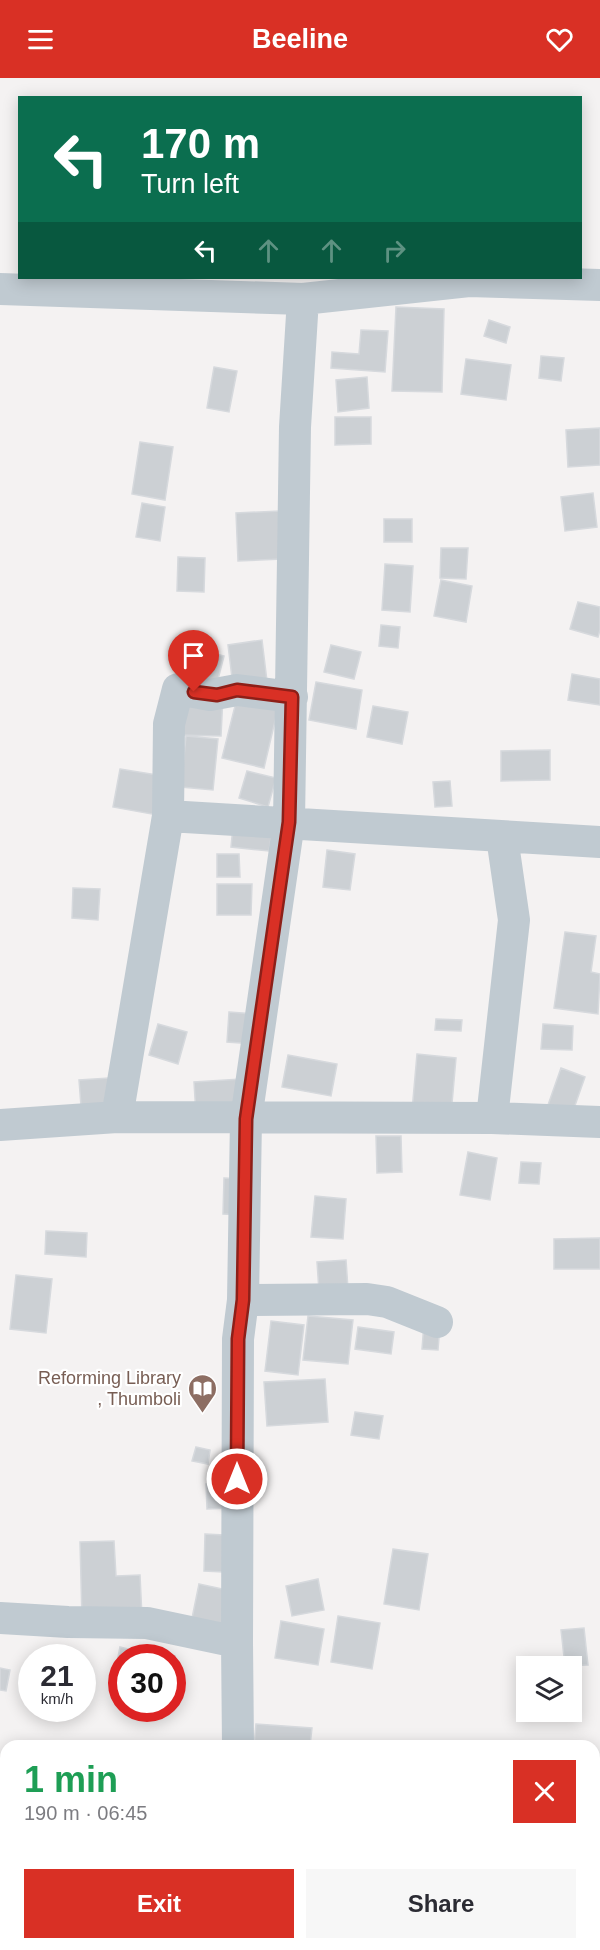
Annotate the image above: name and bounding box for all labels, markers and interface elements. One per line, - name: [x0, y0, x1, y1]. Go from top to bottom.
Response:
- icon: menu: [24, 23, 57, 56]
- icon: heart: [543, 23, 576, 56]
- text: Beeline: [252, 24, 348, 54]
- icon: left: [42, 120, 120, 198]
- text: 170 m: [141, 120, 260, 167]
- text: Turn left: [141, 169, 239, 199]
- icon: left: [189, 234, 222, 267]
- icon: ahead: [252, 234, 285, 267]
- icon: ahead: [315, 234, 348, 267]
- icon: right: [378, 234, 411, 267]
- pin: [168, 630, 219, 692]
- icon: arrive: [177, 639, 210, 672]
- place label: Reforming Library , Thumboli: [38, 1368, 181, 1409]
- library icon: Reforming Library , Thumboli: [186, 1372, 218, 1414]
- position arrow: [205, 1447, 269, 1511]
- speed limit sign: 30: [108, 1644, 186, 1722]
- map controls: [516, 1656, 582, 1722]
- button: layers: [516, 1656, 582, 1722]
- text: 21: [40, 1659, 74, 1692]
- text: km/h: [41, 1690, 73, 1707]
- text: 1 min: [24, 1759, 118, 1800]
- button: close: [513, 1760, 576, 1823]
- text: 190 m · 06:45: [24, 1802, 147, 1824]
- button: Exit: [24, 1869, 294, 1938]
- button: Share: [306, 1869, 576, 1938]

